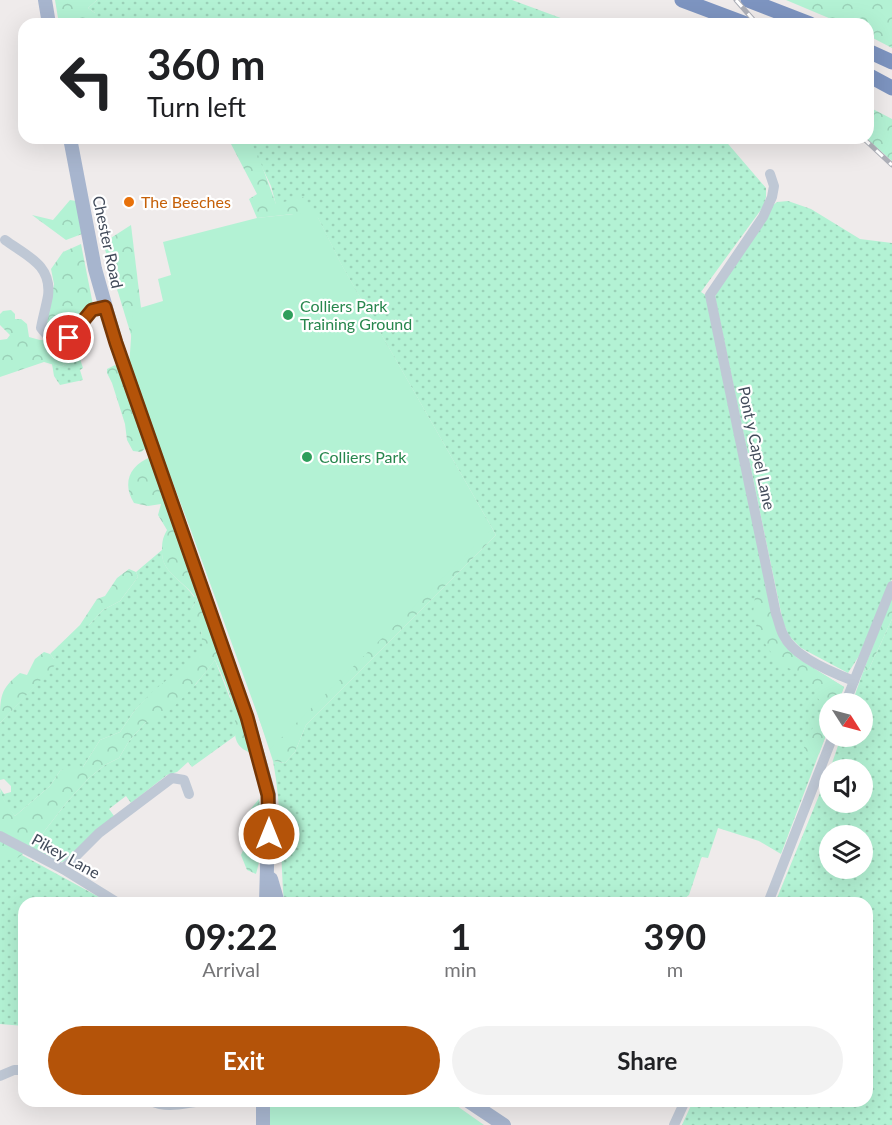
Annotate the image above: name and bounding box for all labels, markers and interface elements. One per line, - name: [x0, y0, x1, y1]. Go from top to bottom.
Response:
- text: 360 m: [147, 39, 265, 89]
- icon: left: [48, 42, 126, 120]
- text: Turn left: [147, 90, 246, 123]
- place label: The Beeches: [141, 192, 231, 211]
- street label: Chester Road: [89, 194, 128, 290]
- marker: The Beeches: [122, 195, 136, 209]
- place label: Colliers Park Training Ground: [300, 296, 412, 333]
- marker: Colliers Park Training Ground: [281, 308, 295, 322]
- pin: [43, 312, 94, 363]
- icon: arrive: [52, 321, 85, 354]
- street label: Pont y Capel Lane: [735, 384, 780, 511]
- place label: Colliers Park: [319, 447, 407, 466]
- marker: Colliers Park: [300, 450, 314, 464]
- north arrow: [819, 693, 873, 747]
- map controls: [819, 693, 873, 879]
- button: sound: [819, 759, 873, 813]
- position arrow: [237, 802, 301, 866]
- button: layers: [819, 825, 873, 879]
- street label: Pikey Lane: [29, 829, 104, 882]
- text: 09:22: [185, 914, 278, 958]
- text: 1: [450, 914, 471, 958]
- text: 390: [644, 914, 706, 958]
- text: Arrival: [202, 957, 260, 981]
- text: min: [444, 957, 477, 981]
- text: m: [667, 957, 683, 981]
- button: Exit: [48, 1026, 440, 1095]
- button: Share: [452, 1026, 843, 1095]

